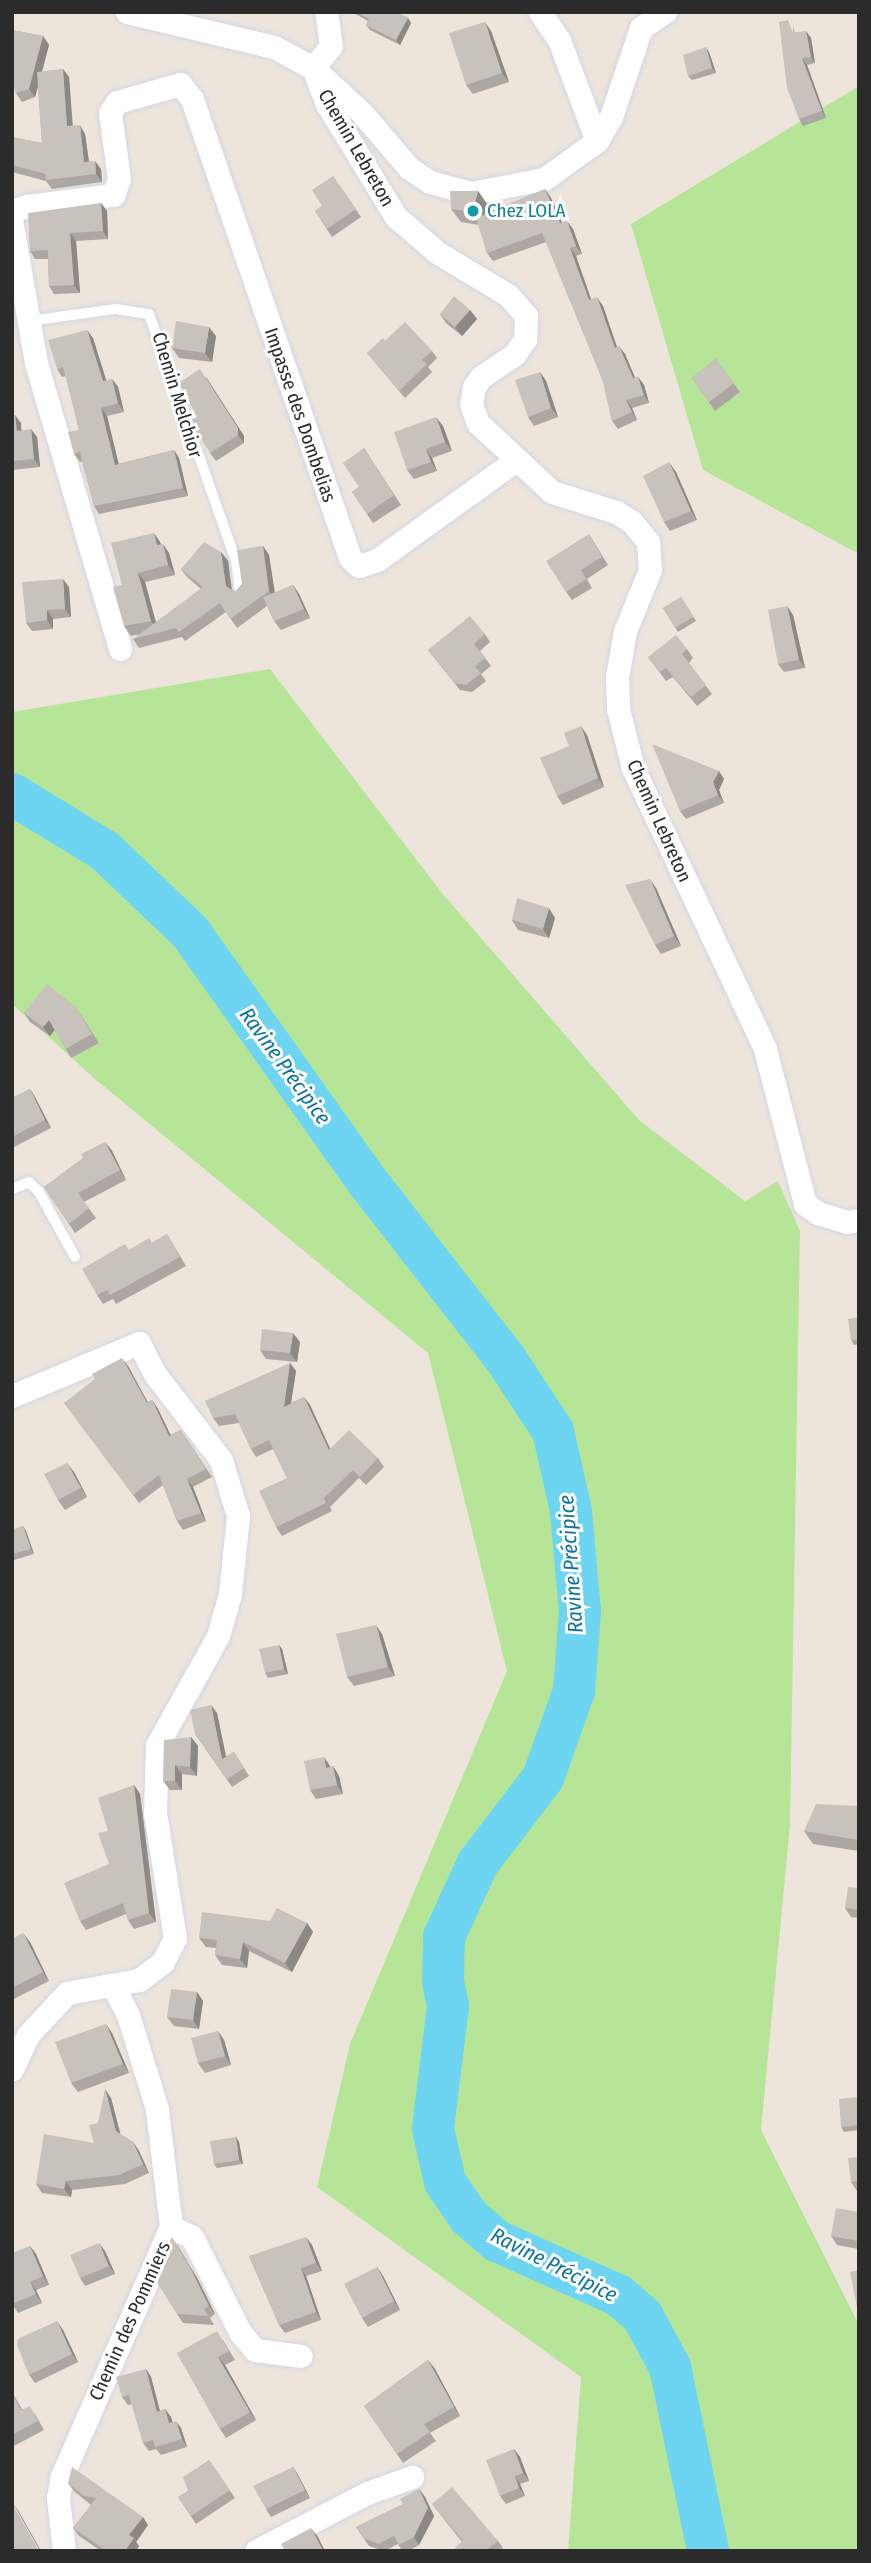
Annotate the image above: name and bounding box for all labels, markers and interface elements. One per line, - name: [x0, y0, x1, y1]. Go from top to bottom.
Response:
- street label: Chemin Lebreton: [313, 85, 399, 211]
- place label: Chez LOLA: [487, 200, 566, 222]
- marker: Chez LOLA: [465, 203, 481, 219]
- street label: Impasse des Dombelias: [259, 325, 341, 505]
- street label: Chemin Melchior: [147, 329, 207, 461]
- street label: Chemin Lebreton: [622, 756, 696, 886]
- water label: Ravine Précipice: [234, 1003, 336, 1129]
- water label: Ravine Précipice: [554, 1494, 588, 1634]
- water label: Ravine Précipice: [487, 2222, 621, 2308]
- street label: Chemin des Pommiers: [85, 2238, 175, 2404]

